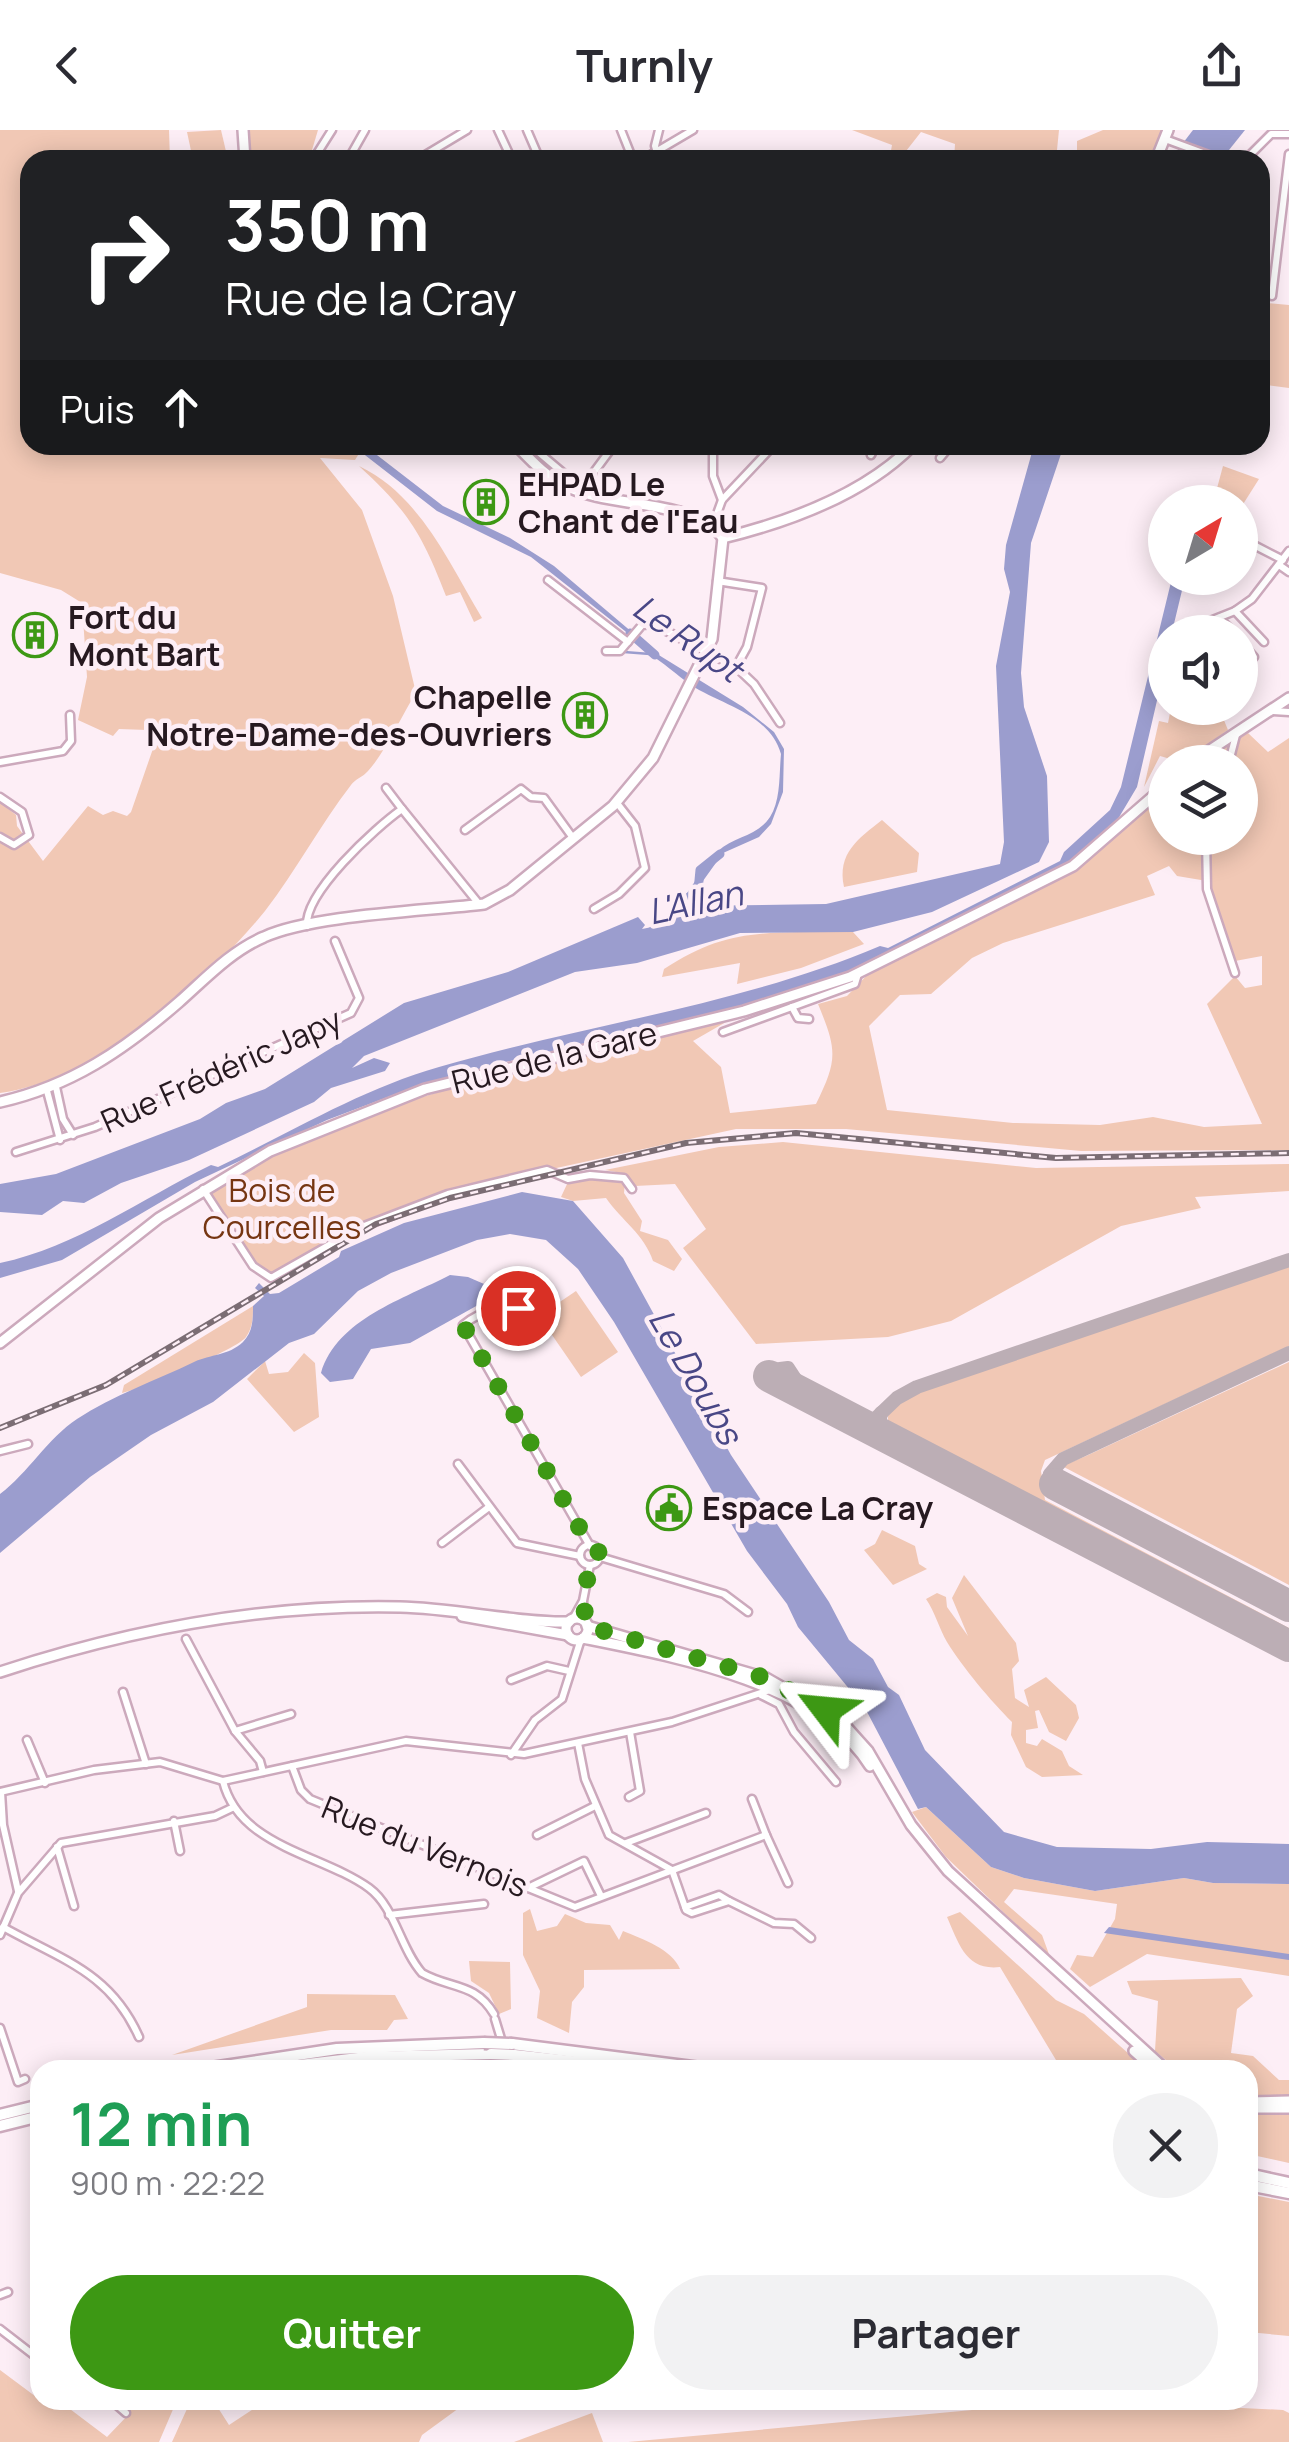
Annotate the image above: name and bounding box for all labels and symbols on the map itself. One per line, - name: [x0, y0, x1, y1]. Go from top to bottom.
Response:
- place label: EHPAD Le Chant de l'Eau: [518, 462, 739, 543]
- building icon: EHPAD Le Chant de l'Eau: [463, 479, 509, 525]
- north arrow: [1148, 485, 1258, 595]
- water label: Le Rupt: [624, 583, 755, 695]
- place label: Fort du Mont Bart: [68, 595, 221, 676]
- building icon: Fort du Mont Bart: [12, 612, 58, 658]
- place label: Chapelle Notre-Dame-des-Ouvriers: [146, 675, 552, 756]
- building icon: Chapelle Notre-Dame-des-Ouvriers: [562, 692, 608, 738]
- water label: L'Allan: [643, 868, 748, 935]
- street label: Rue Frédéric Japy: [94, 997, 348, 1143]
- street label: Rue de la Gare: [447, 1010, 661, 1104]
- park label: Bois de Courcelles: [203, 1168, 361, 1249]
- pin: [476, 1266, 561, 1351]
- water label: Le Doubs: [638, 1299, 755, 1455]
- public building icon: Espace La Cray: [646, 1485, 692, 1531]
- place label: Espace La Cray: [702, 1486, 933, 1530]
- position arrow: [774, 1658, 878, 1762]
- street label: Rue du Vernois: [316, 1785, 534, 1907]

